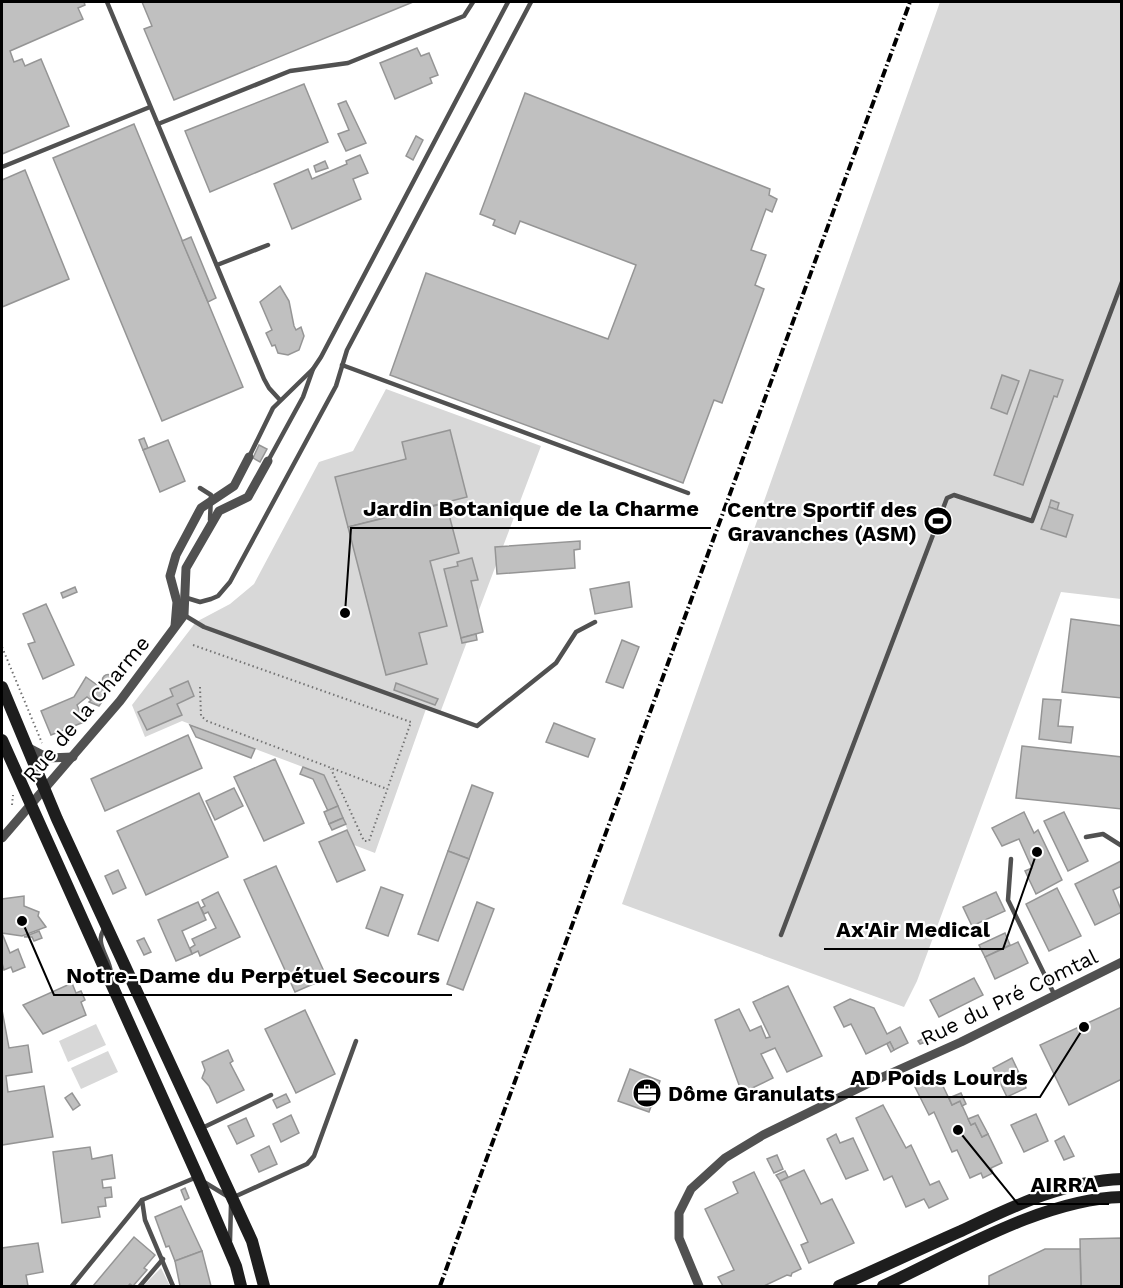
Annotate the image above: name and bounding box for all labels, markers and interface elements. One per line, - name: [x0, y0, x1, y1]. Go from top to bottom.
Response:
- callout: Jardin Botanique de la Charme: [351, 488, 711, 528]
- text: Jardin Botanique de la Charme: [363, 496, 699, 521]
- place label: Centre Sportif des Gravanches (ASM): [727, 497, 917, 546]
- sports icon: Centre Sportif des Gravanches (ASM): [922, 505, 954, 537]
- street label: Rue de la Charme: [17, 631, 155, 787]
- callout: Ax'Air Medical: [824, 909, 1003, 949]
- text: Ax'Air Medical: [836, 917, 991, 942]
- street label: Rue du Pré Comtal: [917, 943, 1102, 1051]
- callout: Notre-Dame du Perpétuel Secours: [54, 955, 452, 995]
- text: Notre-Dame du Perpétuel Secours: [66, 963, 440, 988]
- callout: AD Poids Lourds: [838, 1057, 1040, 1097]
- text: AD Poids Lourds: [850, 1065, 1028, 1090]
- office icon: Dôme Granulats: [631, 1077, 663, 1109]
- place label: Dôme Granulats: [668, 1081, 835, 1106]
- callout: AIRRA: [1018, 1164, 1109, 1204]
- text: AIRRA: [1030, 1172, 1098, 1197]

